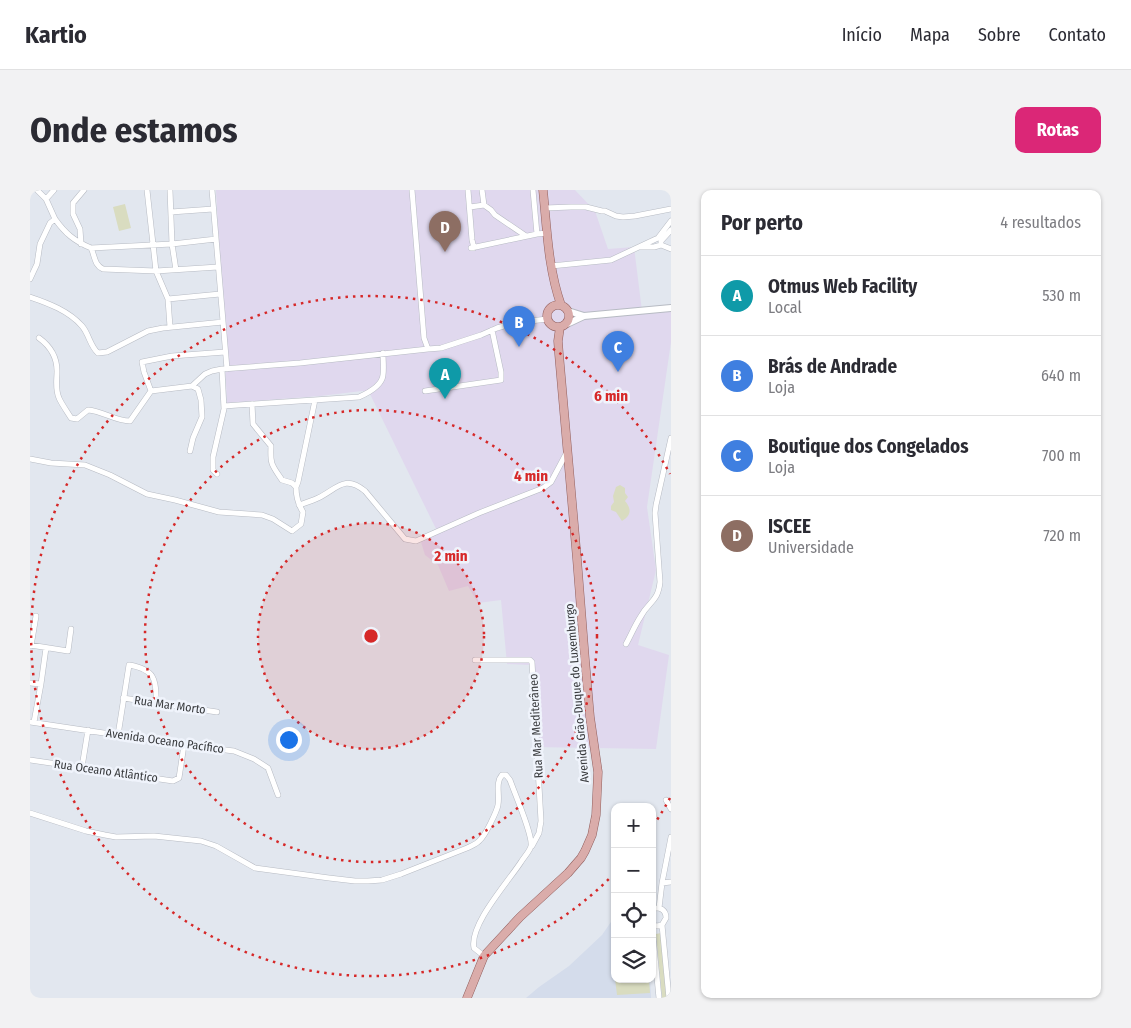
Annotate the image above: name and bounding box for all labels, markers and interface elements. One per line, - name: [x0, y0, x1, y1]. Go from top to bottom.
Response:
- text: Kartio: [25, 21, 87, 49]
- text: Início: [842, 24, 882, 46]
- text: Mapa: [910, 24, 950, 46]
- text: Sobre: [978, 24, 1021, 46]
- text: Contato: [1049, 24, 1106, 46]
- button: Rotas: [1015, 107, 1101, 153]
- text: Onde estamos: [30, 109, 238, 151]
- text: Por perto: [721, 210, 803, 236]
- pin: D: [429, 211, 461, 252]
- text: 4 resultados: [1000, 213, 1081, 232]
- text: Otmus Web Facility: [768, 275, 917, 298]
- text: A: [733, 286, 741, 305]
- text: 530 m: [1042, 286, 1081, 305]
- text: Local: [768, 298, 802, 317]
- pin: B: [503, 306, 535, 347]
- pin: C: [602, 331, 634, 372]
- text: Brás de Andrade: [768, 355, 897, 378]
- pin: A: [429, 358, 461, 399]
- text: B: [733, 366, 741, 385]
- text: 640 m: [1041, 366, 1081, 385]
- text: Loja: [768, 378, 795, 397]
- text: 6 min: [594, 387, 628, 405]
- text: Boutique dos Congelados: [768, 435, 969, 458]
- text: C: [733, 446, 741, 465]
- text: 700 m: [1042, 446, 1081, 465]
- text: Loja: [768, 458, 795, 477]
- text: 4 min: [514, 467, 548, 485]
- text: ISCEE: [768, 515, 811, 538]
- text: D: [732, 526, 742, 545]
- text: 720 m: [1043, 526, 1081, 545]
- text: Universidade: [768, 538, 854, 557]
- text: 2 min: [433, 547, 468, 565]
- street label: Avenida Grão-Duque do Luxemburgo: [562, 603, 592, 783]
- centre of rings: [362, 627, 380, 645]
- street label: Rua Mar Mediterâneo: [526, 673, 546, 779]
- street label: Rua Mar Morto: [133, 693, 207, 717]
- street label: Avenida Oceano Pacífico: [105, 726, 225, 756]
- your location: [276, 727, 302, 753]
- street label: Rua Oceano Atlântico: [53, 757, 159, 785]
- map controls: [611, 803, 656, 983]
- button: +: [611, 803, 656, 848]
- button: −: [611, 848, 656, 893]
- button: locate: [611, 893, 656, 938]
- button: layers: [611, 938, 656, 983]

